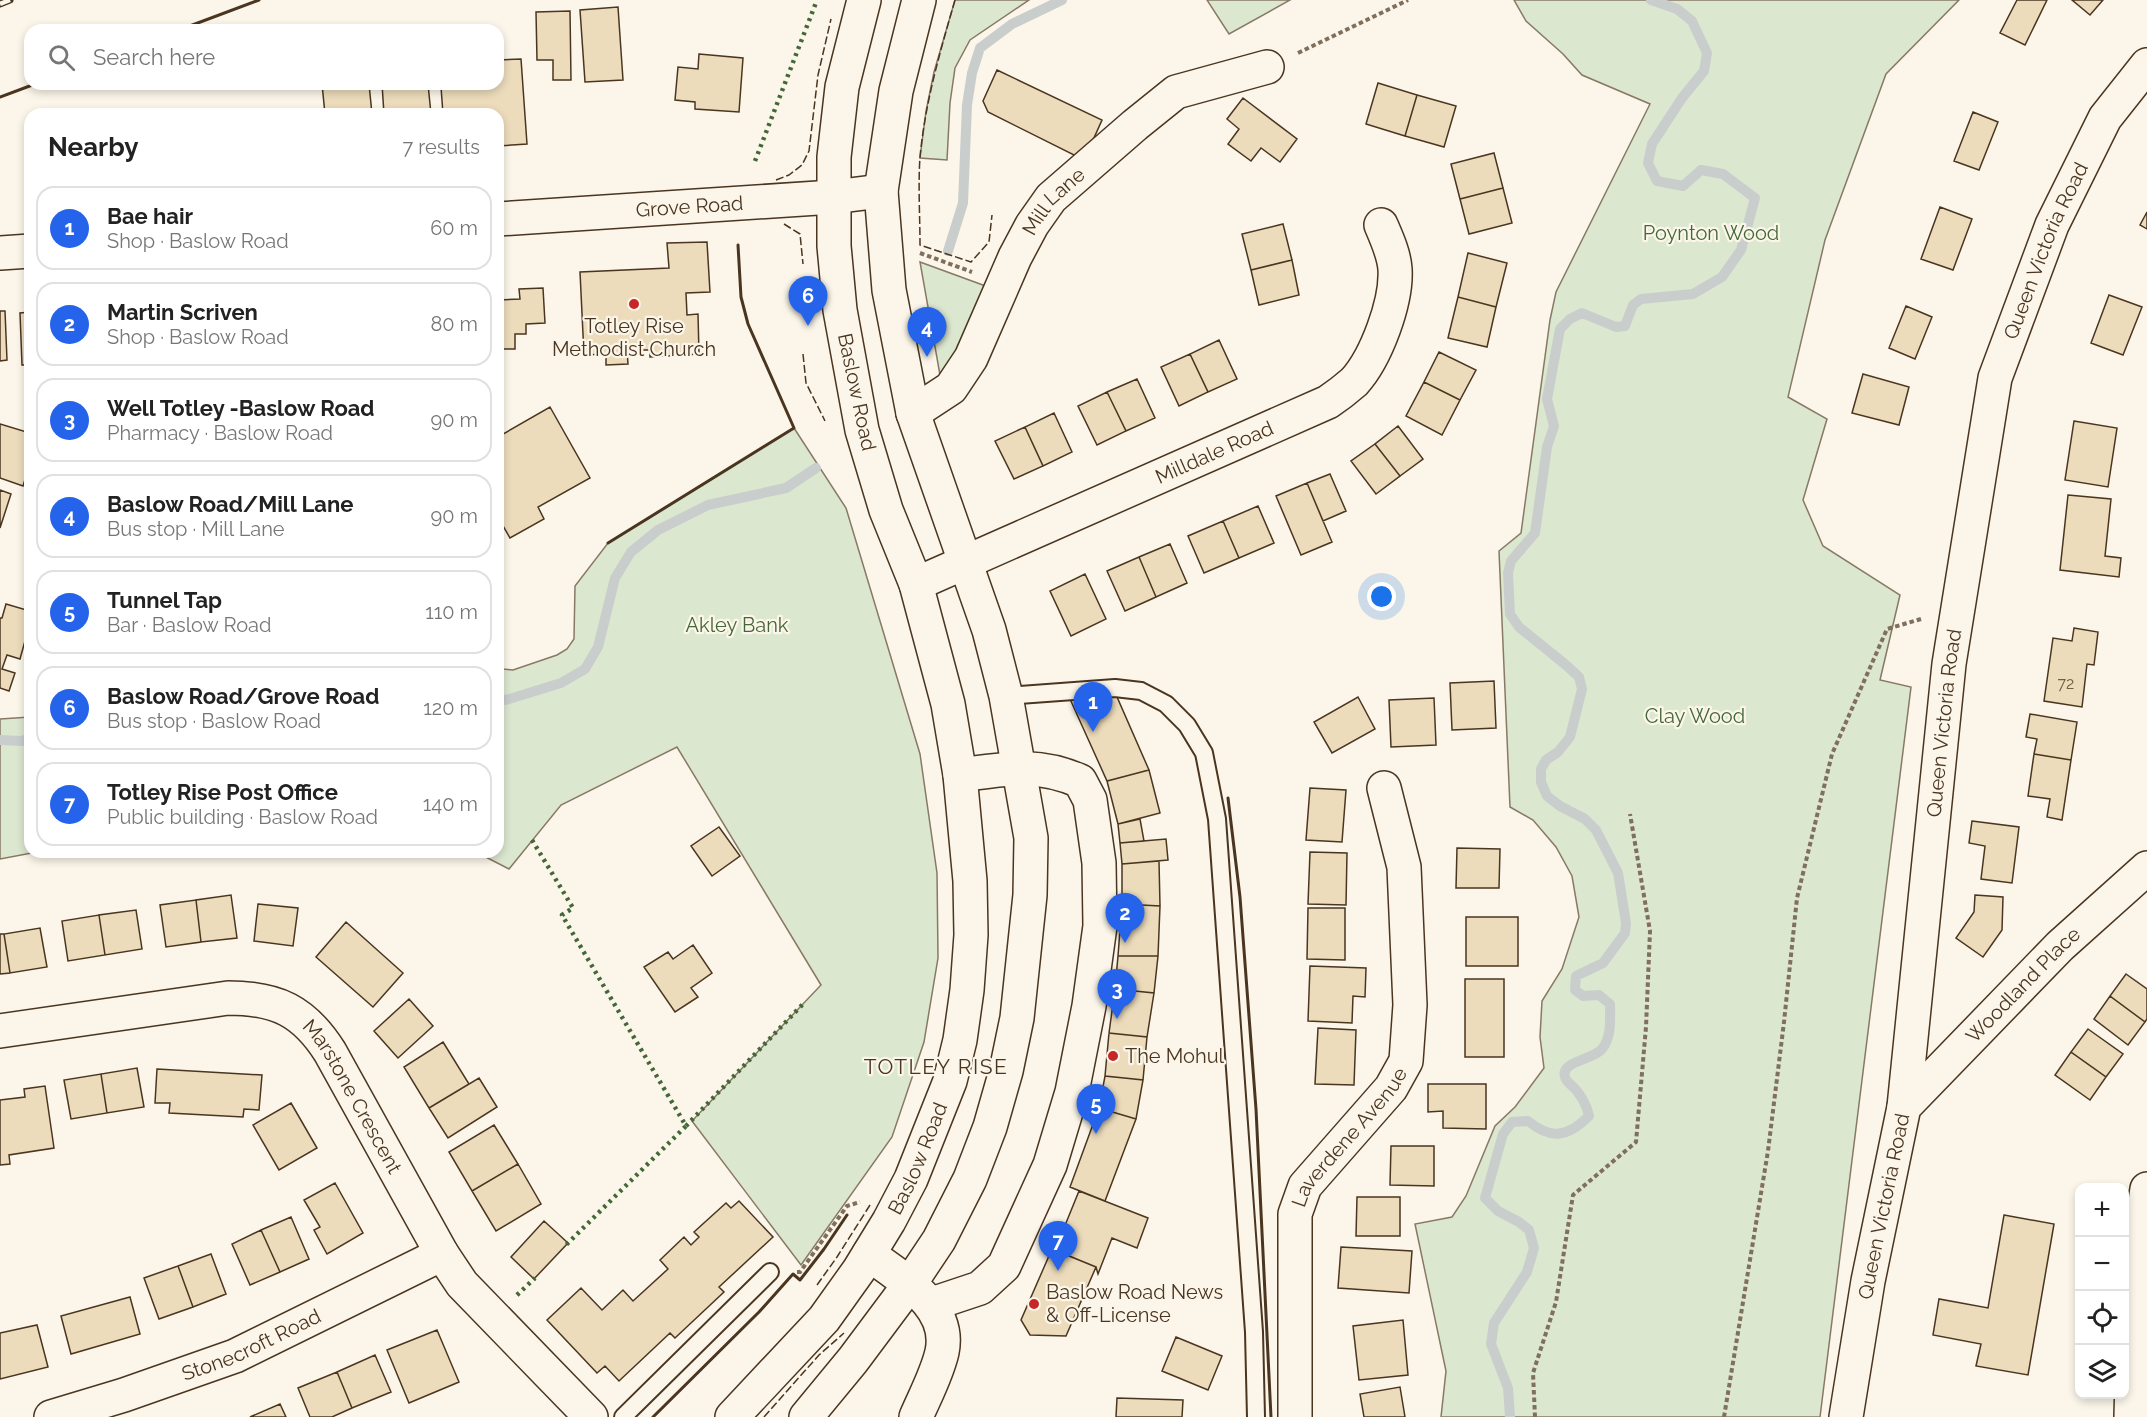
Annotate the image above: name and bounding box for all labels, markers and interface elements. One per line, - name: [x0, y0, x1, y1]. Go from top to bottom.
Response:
- search box: [24, 24, 504, 90]
- icon: search: [45, 41, 78, 74]
- text: Search here: [93, 44, 215, 70]
- text: Nearby: [48, 132, 138, 162]
- text: 7 results: [402, 135, 480, 159]
- street label: Queen Victoria Road: [1999, 158, 2093, 342]
- street label: Mill Lane: [1017, 162, 1090, 239]
- street label: Grove Road: [635, 191, 744, 222]
- text: Bae hair: [107, 203, 193, 229]
- text: 1: [65, 216, 74, 240]
- text: 60 m: [430, 216, 478, 240]
- park label: Poynton Wood: [1643, 221, 1779, 245]
- text: Shop · Baslow Road: [107, 229, 289, 253]
- pin: 6: [788, 276, 828, 326]
- marker: Totley Rise Methodist Church: [627, 297, 641, 311]
- text: Martin Scriven: [107, 299, 258, 325]
- pin: 4: [908, 308, 946, 357]
- text: 2: [64, 312, 75, 336]
- text: 80 m: [430, 312, 478, 336]
- place label: Totley Rise Methodist Church: [552, 314, 716, 361]
- text: Shop · Baslow Road: [107, 325, 289, 349]
- street label: Baslow Road: [833, 331, 881, 453]
- text: Well Totley -Baslow Road: [107, 395, 375, 421]
- text: 3: [64, 408, 75, 432]
- text: 90 m: [431, 408, 478, 432]
- street label: Milldale Road: [1151, 416, 1277, 489]
- text: Pharmacy · Baslow Road: [107, 421, 333, 445]
- text: Baslow Road/Mill Lane: [107, 491, 353, 517]
- text: 4: [64, 504, 75, 528]
- text: 90 m: [431, 504, 478, 528]
- text: Bus stop · Mill Lane: [107, 517, 285, 541]
- your location: [1367, 582, 1396, 611]
- text: Tunnel Tap: [107, 587, 222, 613]
- text: 5: [64, 600, 75, 624]
- text: 110 m: [425, 600, 478, 624]
- text: Bar · Baslow Road: [107, 613, 271, 637]
- park label: Akley Bank: [686, 613, 789, 637]
- street label: Queen Victoria Road: [1922, 627, 1966, 818]
- house number: 72: [2058, 674, 2074, 693]
- pin: 1: [1074, 682, 1112, 732]
- text: Baslow Road/Grove Road: [107, 683, 379, 709]
- text: 6: [63, 696, 76, 720]
- text: 120 m: [423, 696, 478, 720]
- park label: Clay Wood: [1645, 704, 1745, 728]
- text: Bus stop · Baslow Road: [107, 709, 321, 733]
- text: Totley Rise Post Office: [107, 779, 338, 805]
- text: 7: [64, 792, 75, 816]
- text: 140 m: [423, 792, 478, 816]
- text: Public building · Baslow Road: [107, 805, 378, 829]
- pin: 2: [1106, 894, 1144, 943]
- street label: Woodland Place: [1961, 922, 2085, 1048]
- pin: 3: [1098, 970, 1136, 1019]
- street label: Marstone Crescent: [298, 1014, 407, 1178]
- place label: The Mohul: [1125, 1044, 1225, 1068]
- marker: The Mohul: [1106, 1049, 1120, 1063]
- district label: TOTLEY RISE: [864, 1054, 1008, 1079]
- street label: Laverdene Avenue: [1286, 1063, 1412, 1210]
- pin: 5: [1076, 1084, 1116, 1134]
- street label: Baslow Road: [883, 1099, 952, 1219]
- street label: Queen Victoria Road: [1853, 1111, 1914, 1301]
- map controls: [2075, 1183, 2129, 1399]
- button: +: [2075, 1183, 2129, 1237]
- pin: 7: [1038, 1222, 1078, 1271]
- button: −: [2075, 1237, 2129, 1291]
- place label: Baslow Road News & Off-License: [1046, 1280, 1223, 1327]
- button: locate: [2075, 1291, 2129, 1345]
- marker: Baslow Road News & Off-License: [1027, 1297, 1041, 1311]
- street label: Stonecroft Road: [178, 1304, 325, 1386]
- button: layers: [2075, 1345, 2129, 1399]

